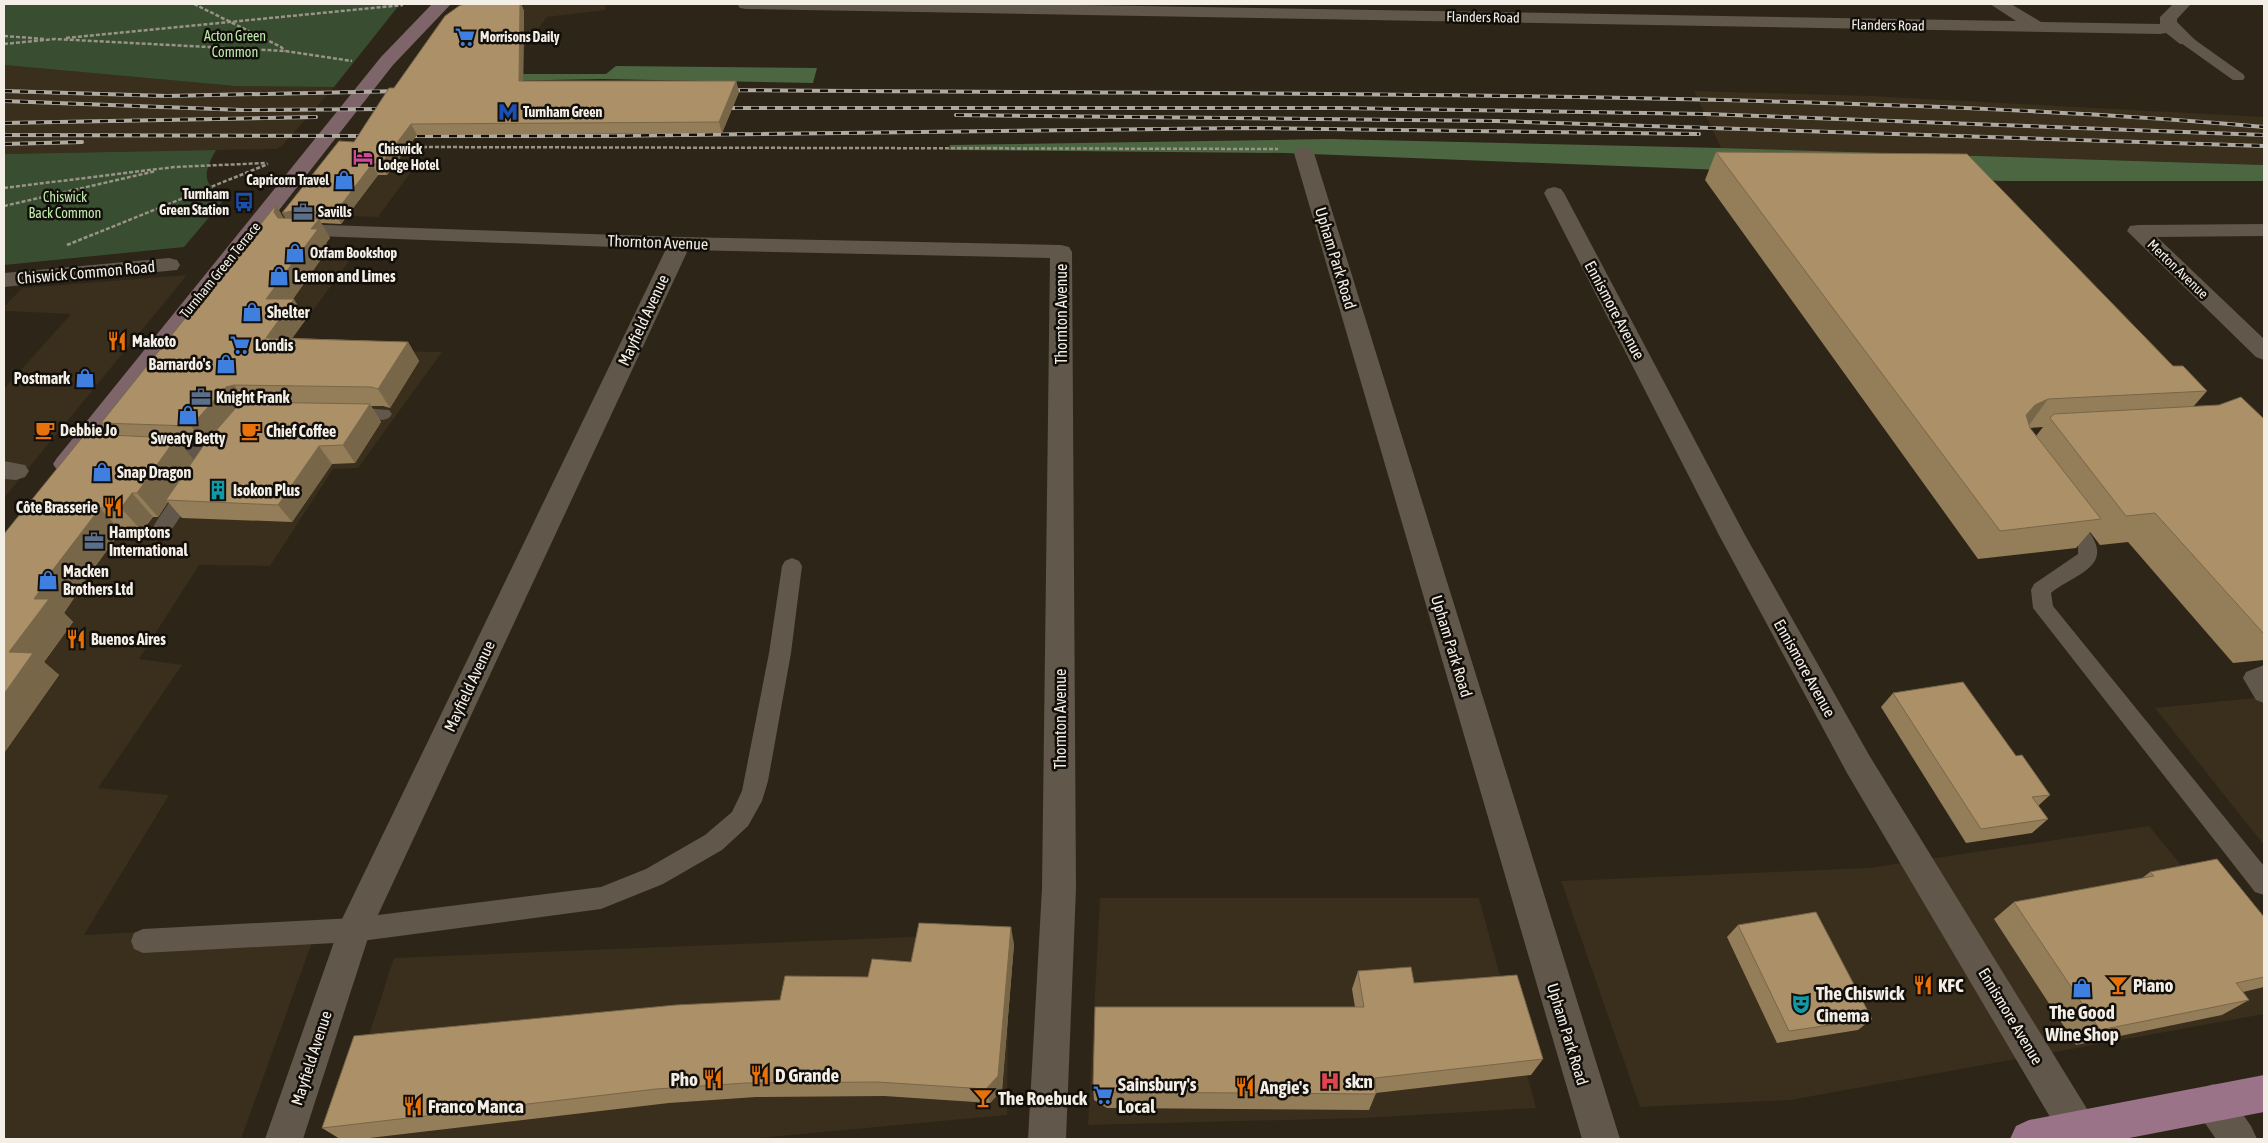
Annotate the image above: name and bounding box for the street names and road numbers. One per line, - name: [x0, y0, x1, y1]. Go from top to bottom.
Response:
- street label: Flanders Road: [1446, 8, 1520, 26]
- street label: Flanders Road: [1851, 16, 1925, 34]
- street label: Upham Park Road: [1311, 205, 1360, 311]
- street label: Turnham Green Terrace: [176, 219, 264, 321]
- street label: Thornton Avenue: [607, 231, 709, 253]
- street label: Merton Avenue: [2145, 236, 2211, 302]
- street label: Chiswick Common Road: [16, 257, 156, 287]
- street label: Ennismore Avenue: [1581, 258, 1649, 362]
- street label: Thornton Avenue: [1052, 264, 1070, 364]
- street label: Mayfield Avenue: [614, 272, 673, 369]
- street label: Upham Park Road: [1427, 593, 1476, 699]
- street label: Ennismore Avenue: [1771, 616, 1839, 720]
- street label: Mayfield Avenue: [440, 638, 499, 735]
- street label: Thornton Avenue: [1051, 669, 1069, 769]
- street label: Ennismore Avenue: [1975, 965, 2047, 1067]
- street label: Upham Park Road: [1543, 981, 1592, 1087]
- street label: Mayfield Avenue: [287, 1008, 336, 1108]

